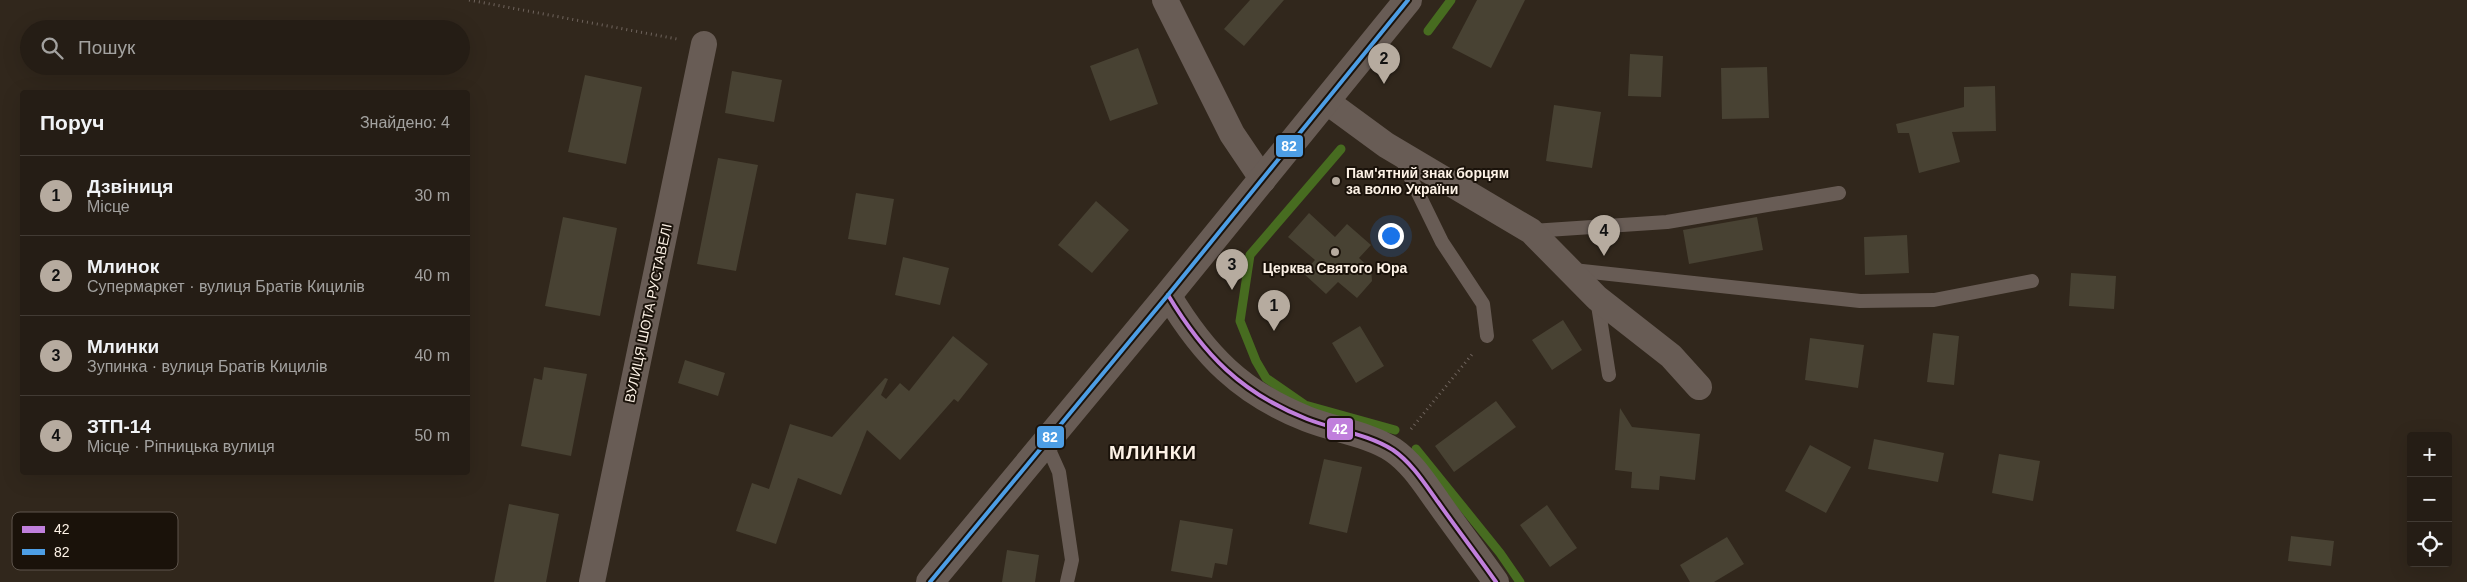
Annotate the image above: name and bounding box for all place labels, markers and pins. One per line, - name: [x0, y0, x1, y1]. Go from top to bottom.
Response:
- pin: 2: [1368, 43, 1400, 84]
- place label: Пам'ятний знак борцям за волю України: [1346, 165, 1509, 197]
- marker: Пам'ятний знак борцям за волю України: [1330, 175, 1342, 187]
- pin: 4: [1588, 215, 1620, 256]
- marker: Церква Святого Юра: [1329, 246, 1341, 258]
- pin: 3: [1216, 249, 1248, 290]
- place label: Церква Святого Юра: [1263, 260, 1408, 276]
- pin: 1: [1258, 290, 1290, 331]

